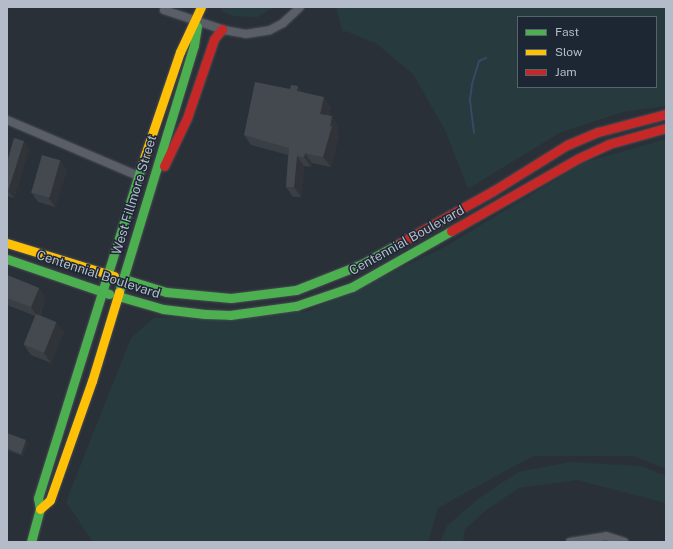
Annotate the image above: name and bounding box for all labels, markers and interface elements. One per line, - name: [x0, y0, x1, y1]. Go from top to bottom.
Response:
- legend: [517, 16, 657, 88]
- text: Fast: [555, 25, 579, 39]
- text: Slow: [555, 45, 582, 59]
- text: Jam: [555, 65, 577, 79]
- street label: West Fillmore Street: [109, 133, 161, 257]
- street label: Centennial Boulevard: [347, 203, 467, 279]
- street label: Centennial Boulevard: [34, 248, 162, 302]

